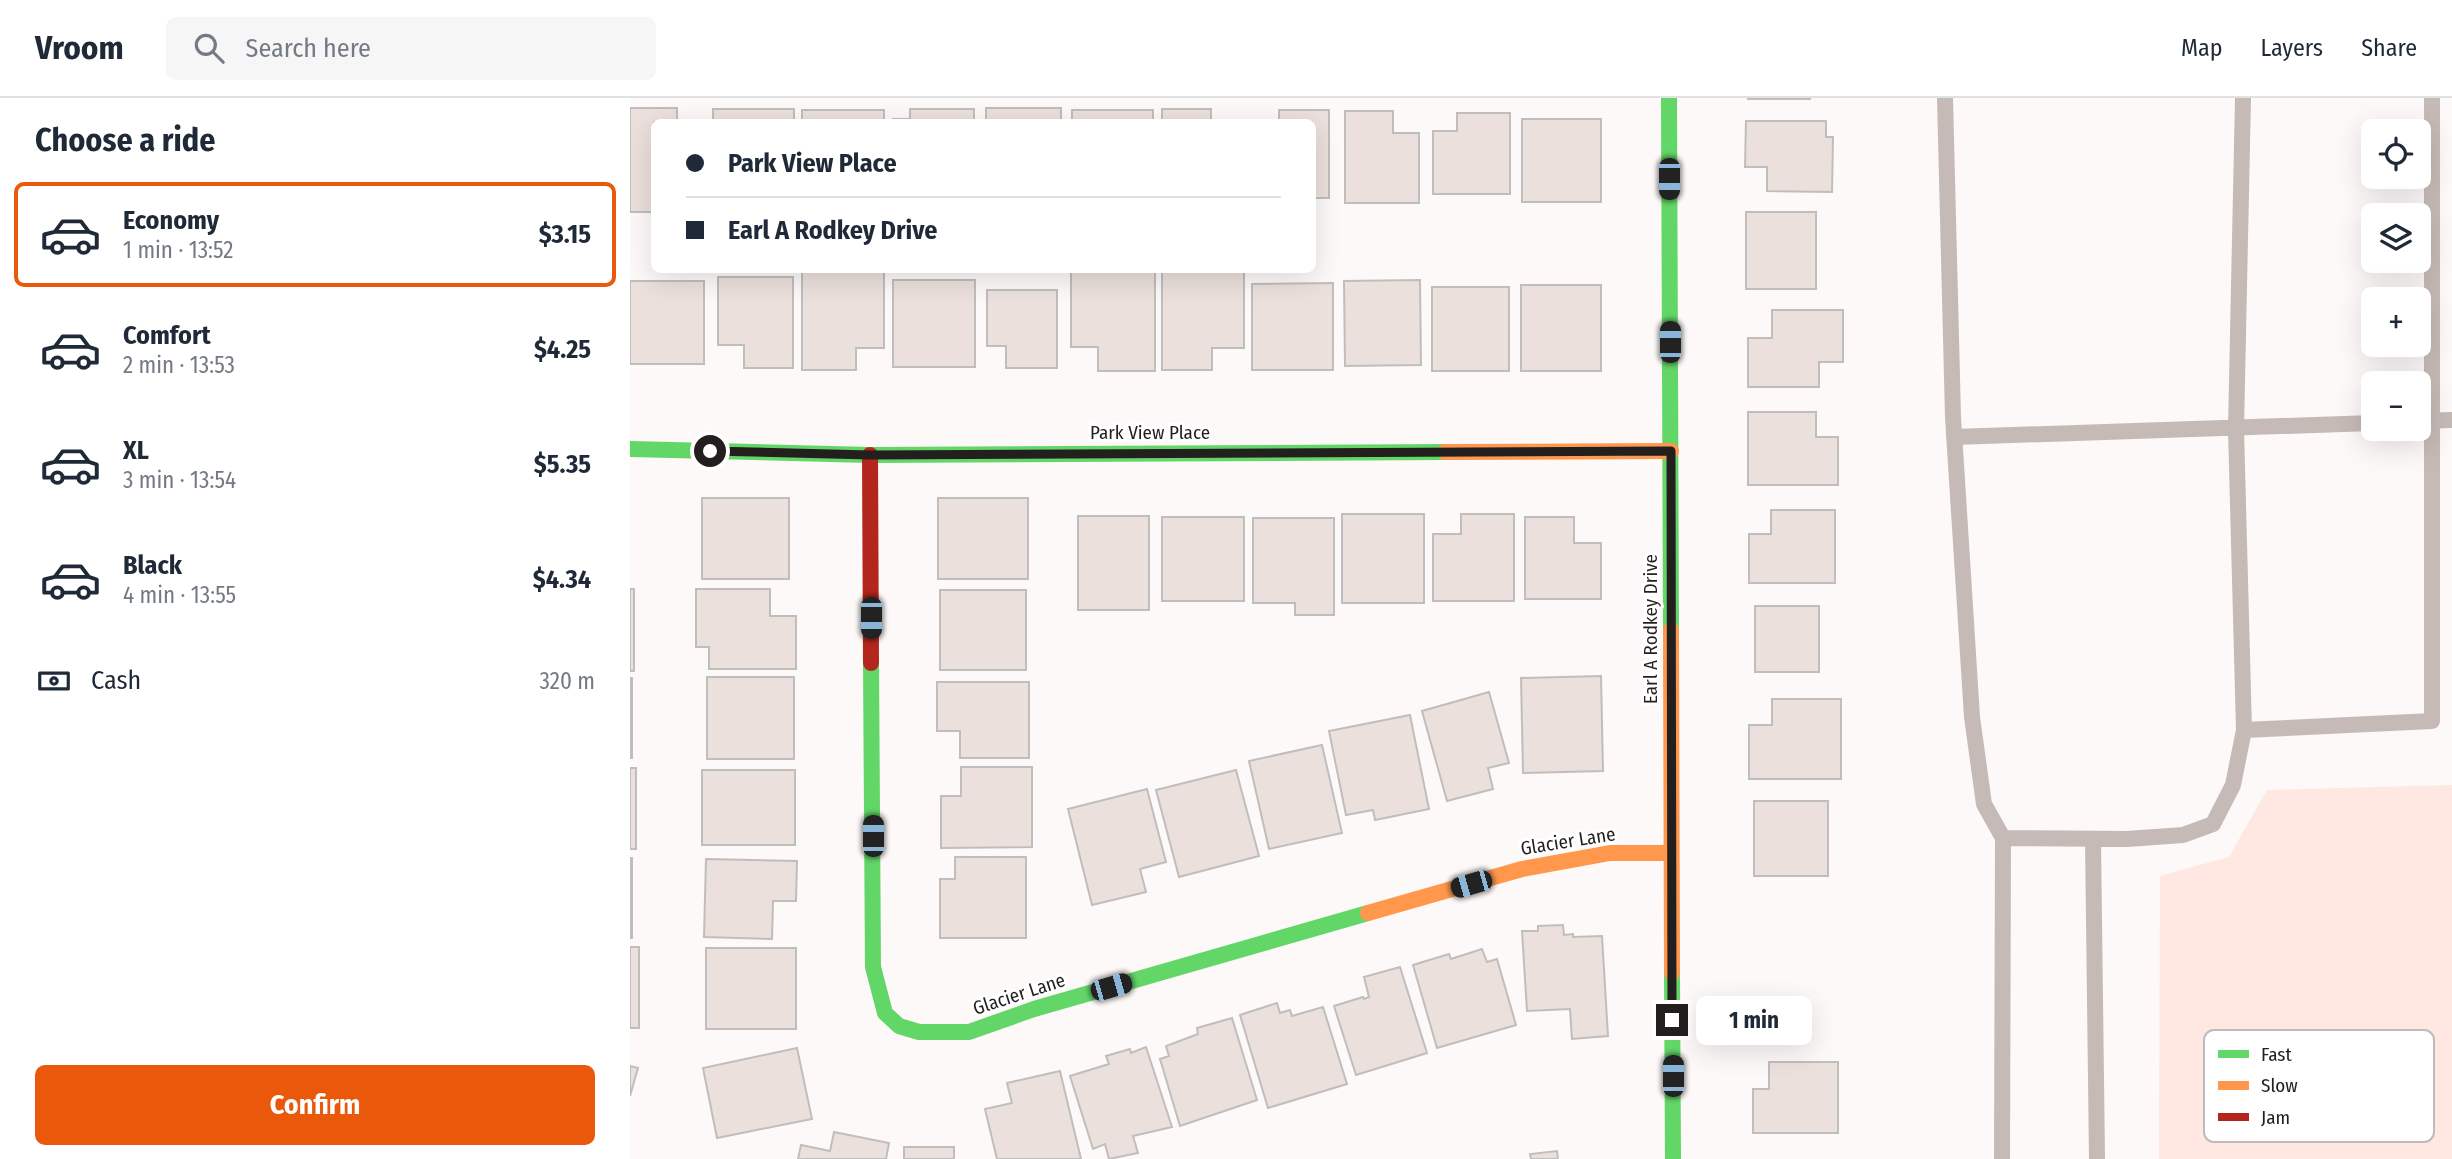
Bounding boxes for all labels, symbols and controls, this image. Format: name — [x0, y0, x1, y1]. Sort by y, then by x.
search box — [166, 17, 656, 80]
text: Vroom — [35, 28, 124, 68]
icon: search — [190, 29, 228, 67]
text: Search here — [246, 33, 371, 64]
text: Map — [2181, 34, 2223, 62]
text: Layers — [2261, 34, 2323, 62]
text: Share — [2361, 34, 2417, 62]
map controls — [2361, 119, 2431, 441]
button: locate — [2361, 119, 2431, 189]
text: Choose a ride — [35, 121, 216, 159]
text: Park View Place — [728, 148, 897, 179]
car — [1659, 158, 1680, 200]
icon: car — [39, 203, 102, 266]
button: layers — [2361, 203, 2431, 273]
text: Economy — [123, 205, 219, 236]
text: Earl A Rodkey Drive — [728, 215, 937, 246]
text: $3.15 — [539, 219, 591, 250]
text: 1 min · 13:52 — [123, 236, 233, 264]
button: + — [2361, 287, 2431, 357]
icon: car — [39, 318, 102, 381]
text: Comfort — [123, 320, 211, 351]
car — [1660, 321, 1681, 363]
text: $4.25 — [534, 334, 591, 365]
text: 2 min · 13:53 — [123, 351, 235, 379]
button: − — [2361, 371, 2431, 441]
street label: Park View Place — [1090, 421, 1210, 444]
icon: car — [39, 433, 102, 496]
text: XL — [123, 435, 149, 466]
route start — [694, 435, 726, 467]
text: $5.35 — [534, 449, 591, 480]
text: 3 min · 13:54 — [123, 466, 236, 494]
icon: car — [39, 548, 102, 611]
text: Black — [123, 550, 182, 581]
street label: Earl A Rodkey Drive — [1639, 554, 1662, 704]
text: $4.34 — [533, 564, 591, 595]
text: 4 min · 13:55 — [123, 581, 236, 609]
car — [861, 597, 882, 639]
icon: cash — [35, 662, 73, 700]
text: Cash — [91, 665, 141, 696]
text: 320 m — [540, 667, 595, 695]
car — [863, 815, 884, 857]
street label: Glacier Lane — [1519, 822, 1617, 860]
car — [1448, 868, 1495, 900]
street label: Glacier Lane — [970, 968, 1068, 1020]
car — [1088, 971, 1135, 1003]
callout: 1 min — [1696, 996, 1812, 1044]
route end — [1656, 1004, 1688, 1036]
text: 1 min — [1729, 1006, 1779, 1034]
legend — [2204, 1030, 2434, 1142]
text: Fast — [2261, 1043, 2292, 1066]
car — [1663, 1055, 1684, 1097]
button: Confirm — [35, 1065, 595, 1145]
text: Slow — [2261, 1074, 2298, 1097]
text: Jam — [2261, 1106, 2290, 1129]

